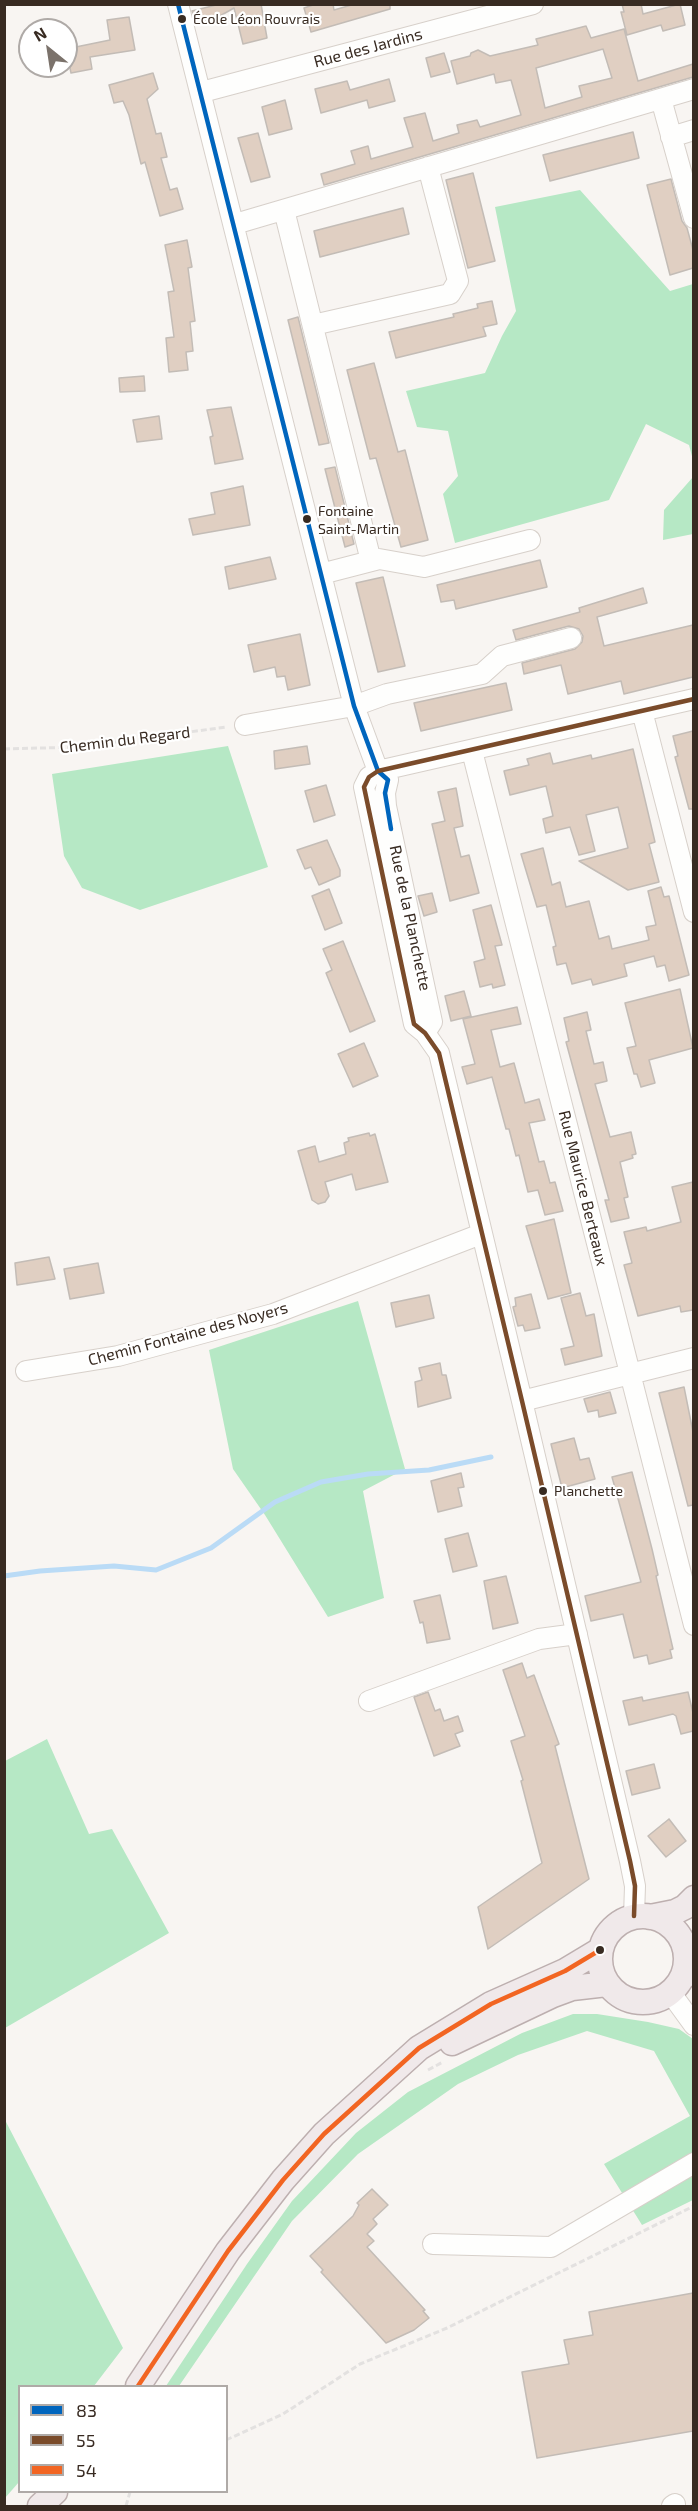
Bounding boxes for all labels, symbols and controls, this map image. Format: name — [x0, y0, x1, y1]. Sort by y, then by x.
place label: École Léon Rouvrais — [193, 11, 320, 27]
marker: École Léon Rouvrais — [176, 13, 188, 25]
north arrow — [18, 18, 78, 78]
text: N — [30, 23, 50, 45]
street label: Rue des Jardins — [312, 24, 424, 72]
place label: Fontaine Saint-Martin — [318, 503, 399, 536]
marker: Fontaine Saint-Martin — [301, 513, 313, 525]
street label: Chemin du Regard — [59, 722, 191, 758]
street label: Rue de la Planchette — [385, 843, 435, 993]
street label: Rue Maurice Berteaux — [554, 1108, 612, 1268]
street label: Chemin Fontaine des Noyers — [86, 1298, 290, 1370]
place label: Planchette — [554, 1483, 623, 1499]
marker: Planchette — [537, 1485, 549, 1497]
unlabelled marker — [594, 1944, 606, 1956]
legend — [18, 2385, 228, 2493]
text: 83 — [76, 2399, 97, 2421]
text: 55 — [76, 2429, 95, 2451]
text: 54 — [76, 2459, 97, 2481]

